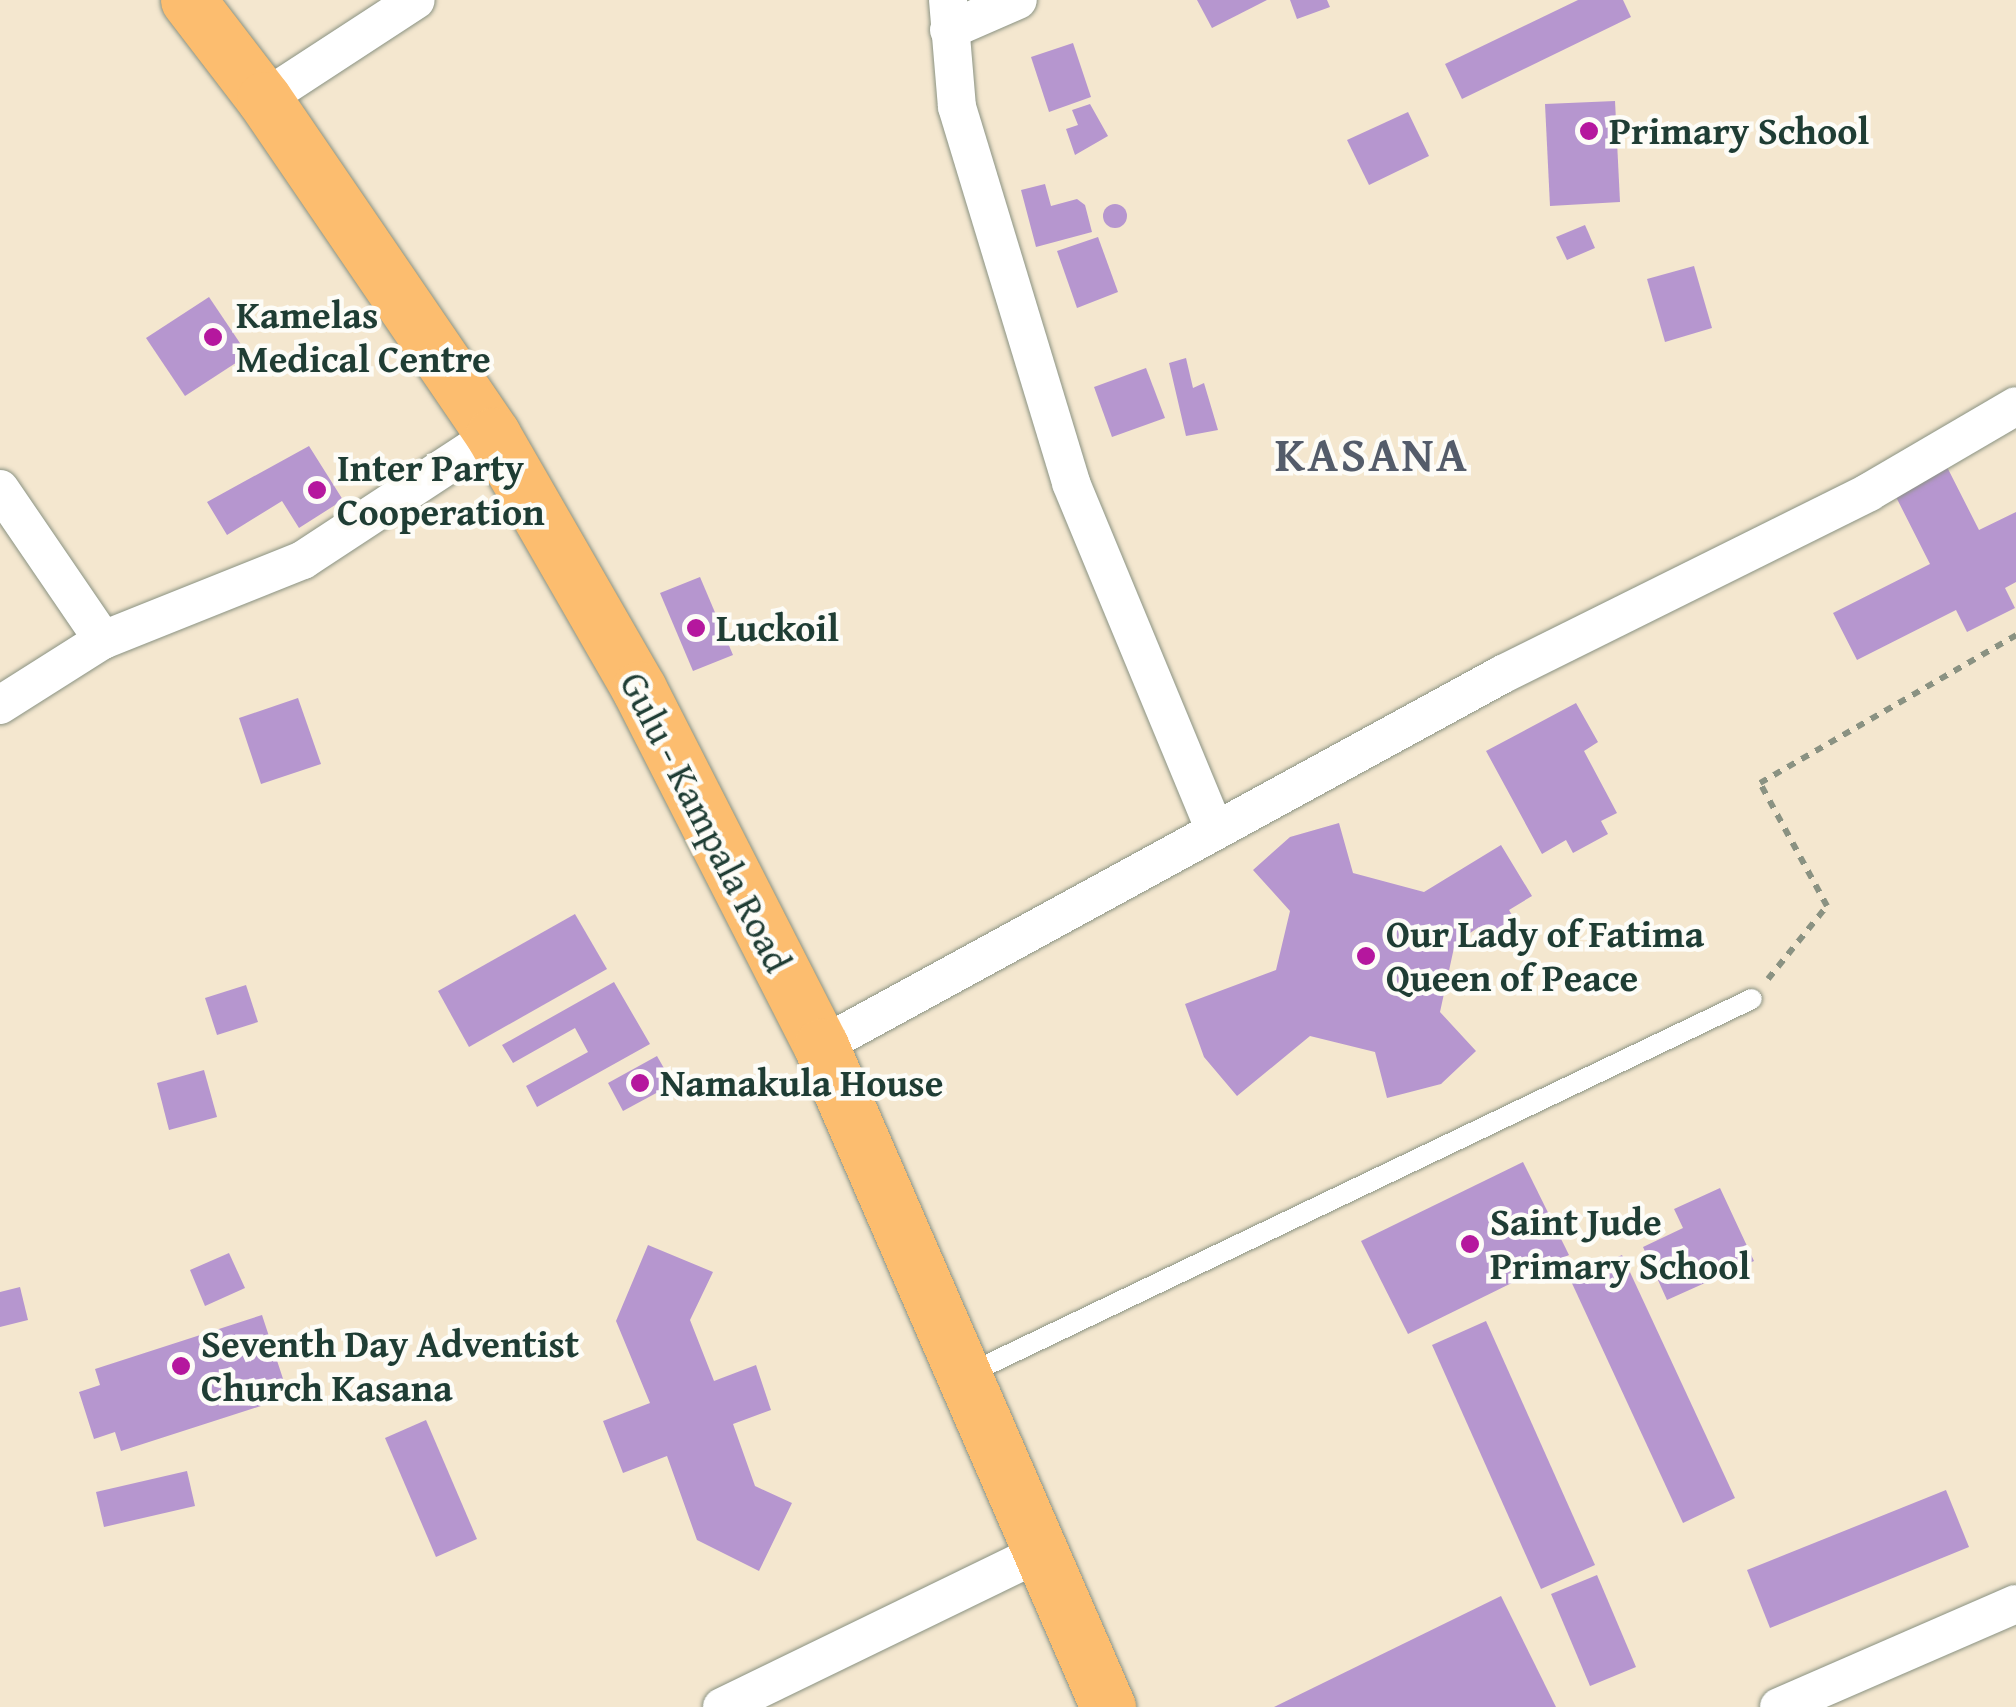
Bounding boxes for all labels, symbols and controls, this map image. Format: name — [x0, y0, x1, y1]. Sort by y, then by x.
place label: Primary School — [1609, 108, 1869, 154]
marker: Primary School — [1578, 120, 1600, 142]
place label: Kamelas Medical Centre — [236, 292, 491, 382]
marker: Kamelas Medical Centre — [200, 324, 226, 350]
district label: KASANA — [1275, 425, 1469, 483]
place label: Inter Party Cooperation — [337, 445, 545, 534]
marker: Inter Party Cooperation — [306, 479, 328, 501]
place label: Luckoil — [716, 605, 839, 651]
marker: Luckoil — [685, 617, 707, 639]
street label: Gulu - Kampala Road — [611, 664, 801, 980]
place label: Our Lady of Fatima Queen of Peace — [1386, 911, 1704, 1001]
marker: Our Lady of Fatima Queen of Peace — [1355, 945, 1377, 967]
place label: Namakula House — [660, 1060, 943, 1106]
marker: Namakula House — [629, 1072, 651, 1094]
place label: Saint Jude Primary School — [1490, 1199, 1750, 1288]
marker: Saint Jude Primary School — [1459, 1233, 1481, 1255]
place label: Seventh Day Adventist Church Kasana — [201, 1321, 579, 1410]
marker: Seventh Day Adventist Church Kasana — [170, 1355, 192, 1377]

